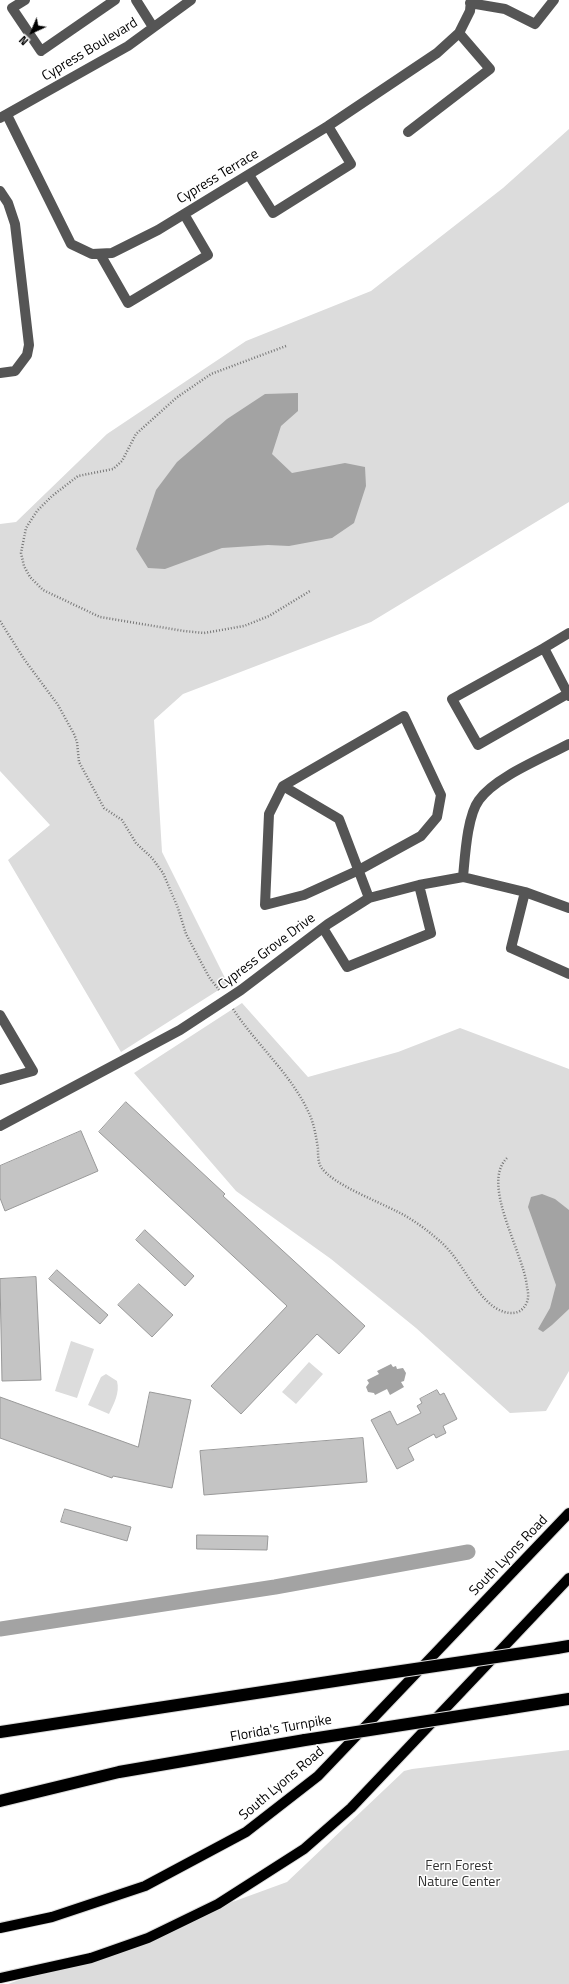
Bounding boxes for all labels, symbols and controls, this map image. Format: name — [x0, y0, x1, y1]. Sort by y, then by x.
north arrow — [12, 12, 52, 52]
street label: Cypress Boulevard — [39, 15, 141, 85]
text: N — [15, 32, 32, 49]
street label: Cypress Terrace — [174, 146, 262, 208]
street label: Cypress Grove Drive — [215, 910, 319, 994]
street label: South Lyons Road — [466, 1512, 552, 1600]
street label: Florida's Turnpike — [229, 1712, 333, 1746]
street label: South Lyons Road — [236, 1744, 328, 1824]
park label: Fern Forest Nature Center — [418, 1859, 500, 1892]

